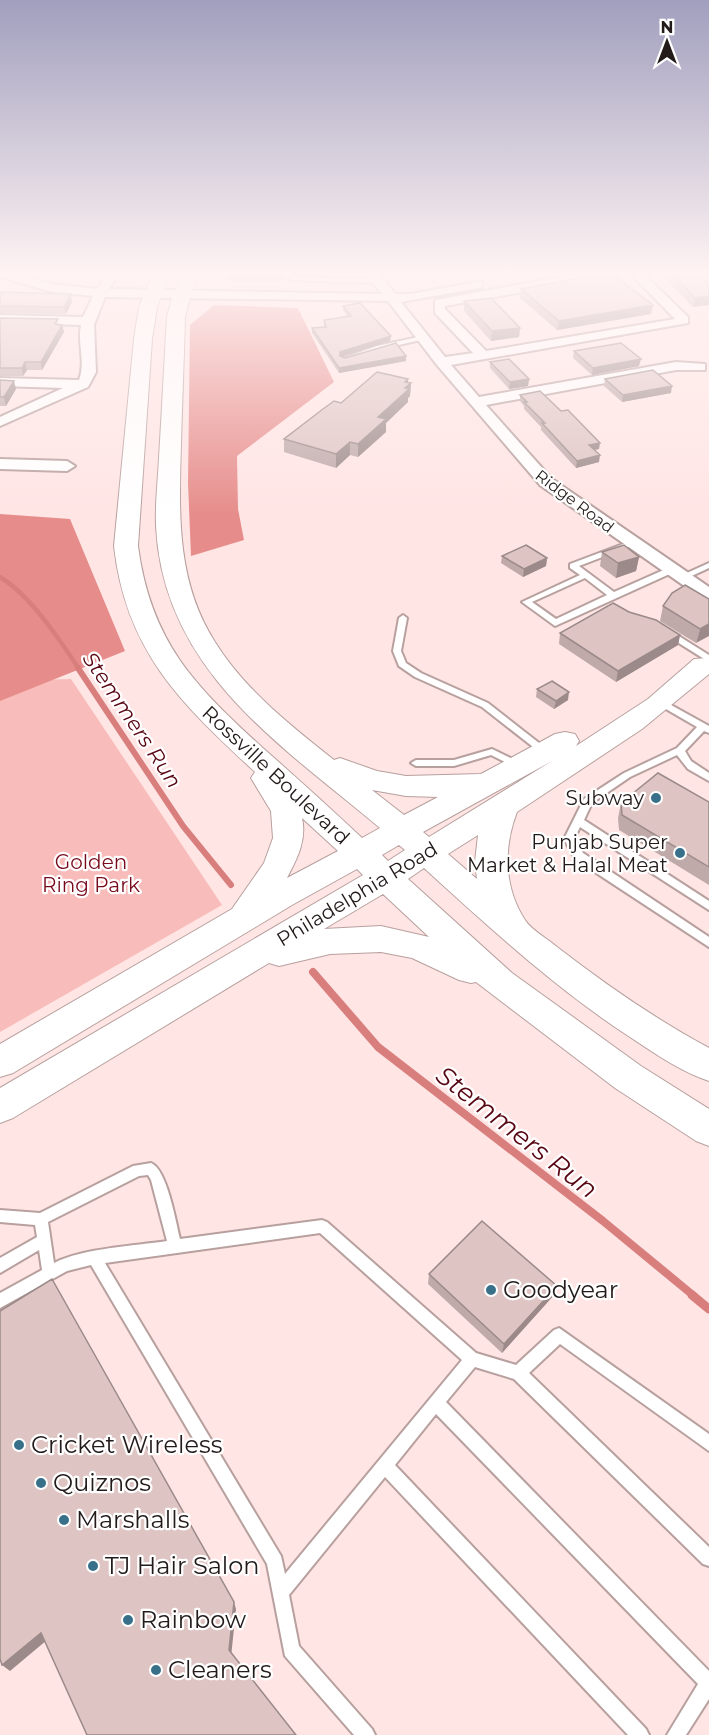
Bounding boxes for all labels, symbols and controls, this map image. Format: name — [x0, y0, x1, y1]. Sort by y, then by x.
north arrow — [637, 12, 697, 72]
text: N — [661, 18, 673, 37]
street label: Ridge Road — [532, 466, 618, 537]
water label: Stemmers Run — [78, 647, 187, 792]
street label: Rossville Boulevard — [197, 701, 355, 849]
place label: Subway — [566, 786, 644, 810]
marker: Subway — [649, 791, 663, 805]
place label: Punjab Super Market & Halal Meat — [467, 830, 668, 877]
street label: Philadelphia Road — [272, 837, 442, 951]
marker: Punjab Super Market & Halal Meat — [673, 846, 687, 860]
park label: Golden Ring Park — [42, 850, 140, 897]
water label: Stemmers Run — [430, 1059, 604, 1205]
place label: Goodyear — [503, 1275, 618, 1304]
marker: Goodyear — [484, 1283, 498, 1297]
place label: Cricket Wireless — [31, 1430, 223, 1459]
marker: Cricket Wireless — [12, 1438, 26, 1452]
place label: Quiznos — [53, 1468, 151, 1497]
marker: Quiznos — [34, 1476, 48, 1490]
place label: Marshalls — [76, 1505, 189, 1534]
marker: Marshalls — [57, 1513, 71, 1527]
place label: TJ Hair Salon — [105, 1551, 260, 1580]
marker: TJ Hair Salon — [86, 1559, 100, 1573]
place label: Rainbow — [140, 1605, 246, 1634]
marker: Rainbow — [121, 1613, 135, 1627]
place label: Cleaners — [168, 1655, 272, 1684]
marker: Cleaners — [149, 1663, 163, 1677]

